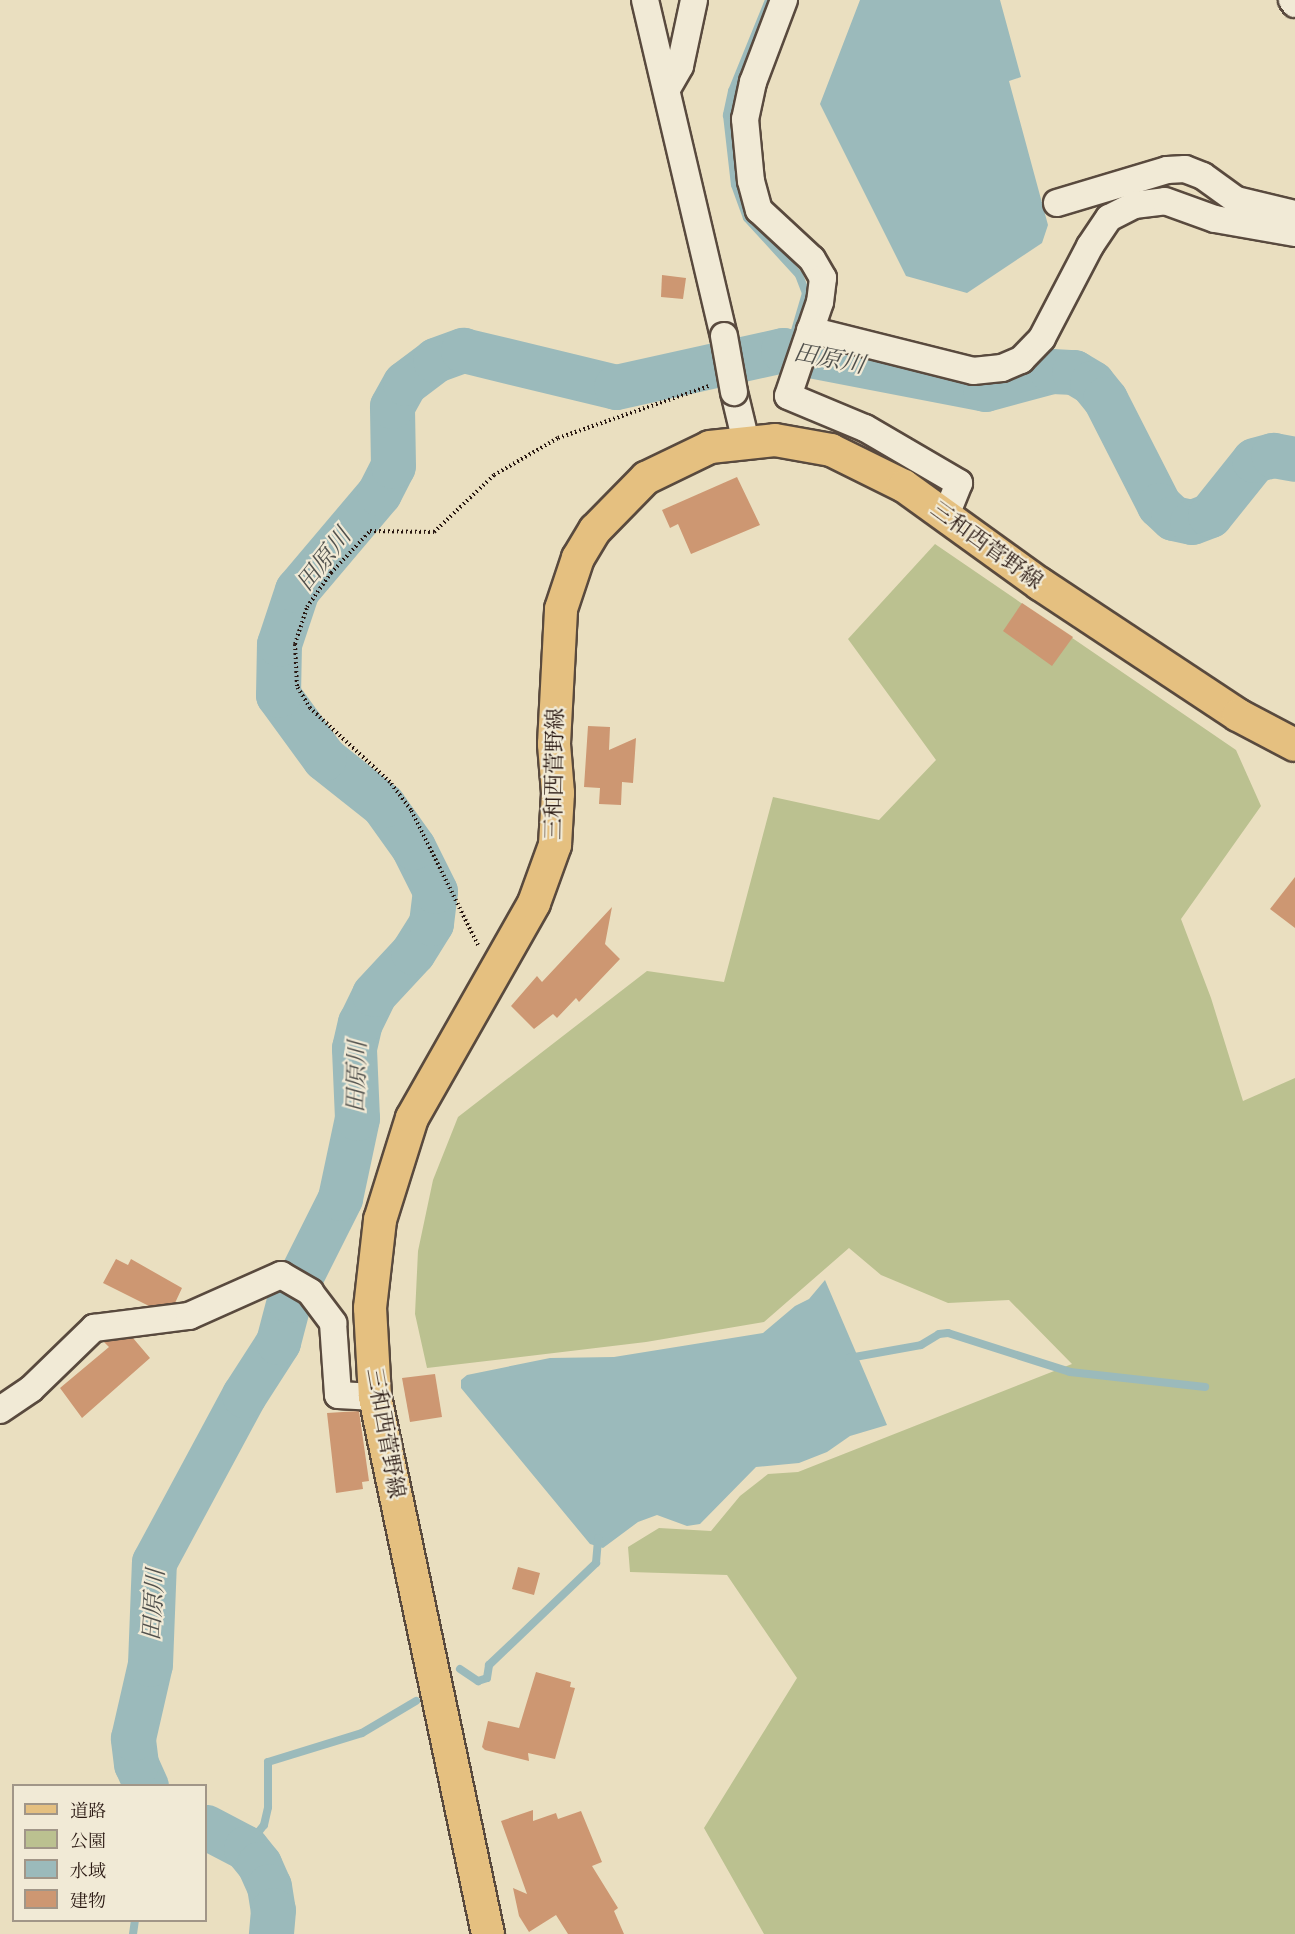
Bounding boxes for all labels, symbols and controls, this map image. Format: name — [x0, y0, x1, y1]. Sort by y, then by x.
water label: 田原川 — [791, 338, 867, 380]
street label: 三和西菅野線 — [926, 496, 1048, 594]
water label: 田原川 — [290, 523, 358, 597]
street label: 三和西菅野線 — [540, 708, 568, 840]
water label: 田原川 — [341, 1041, 373, 1113]
street label: 三和西菅野線 — [362, 1366, 410, 1500]
water label: 田原川 — [137, 1568, 171, 1642]
legend — [12, 1784, 207, 1922]
text: 道路 — [70, 1800, 106, 1822]
text: 公園 — [70, 1830, 106, 1852]
text: 水域 — [70, 1860, 106, 1882]
text: 建物 — [70, 1890, 106, 1912]

